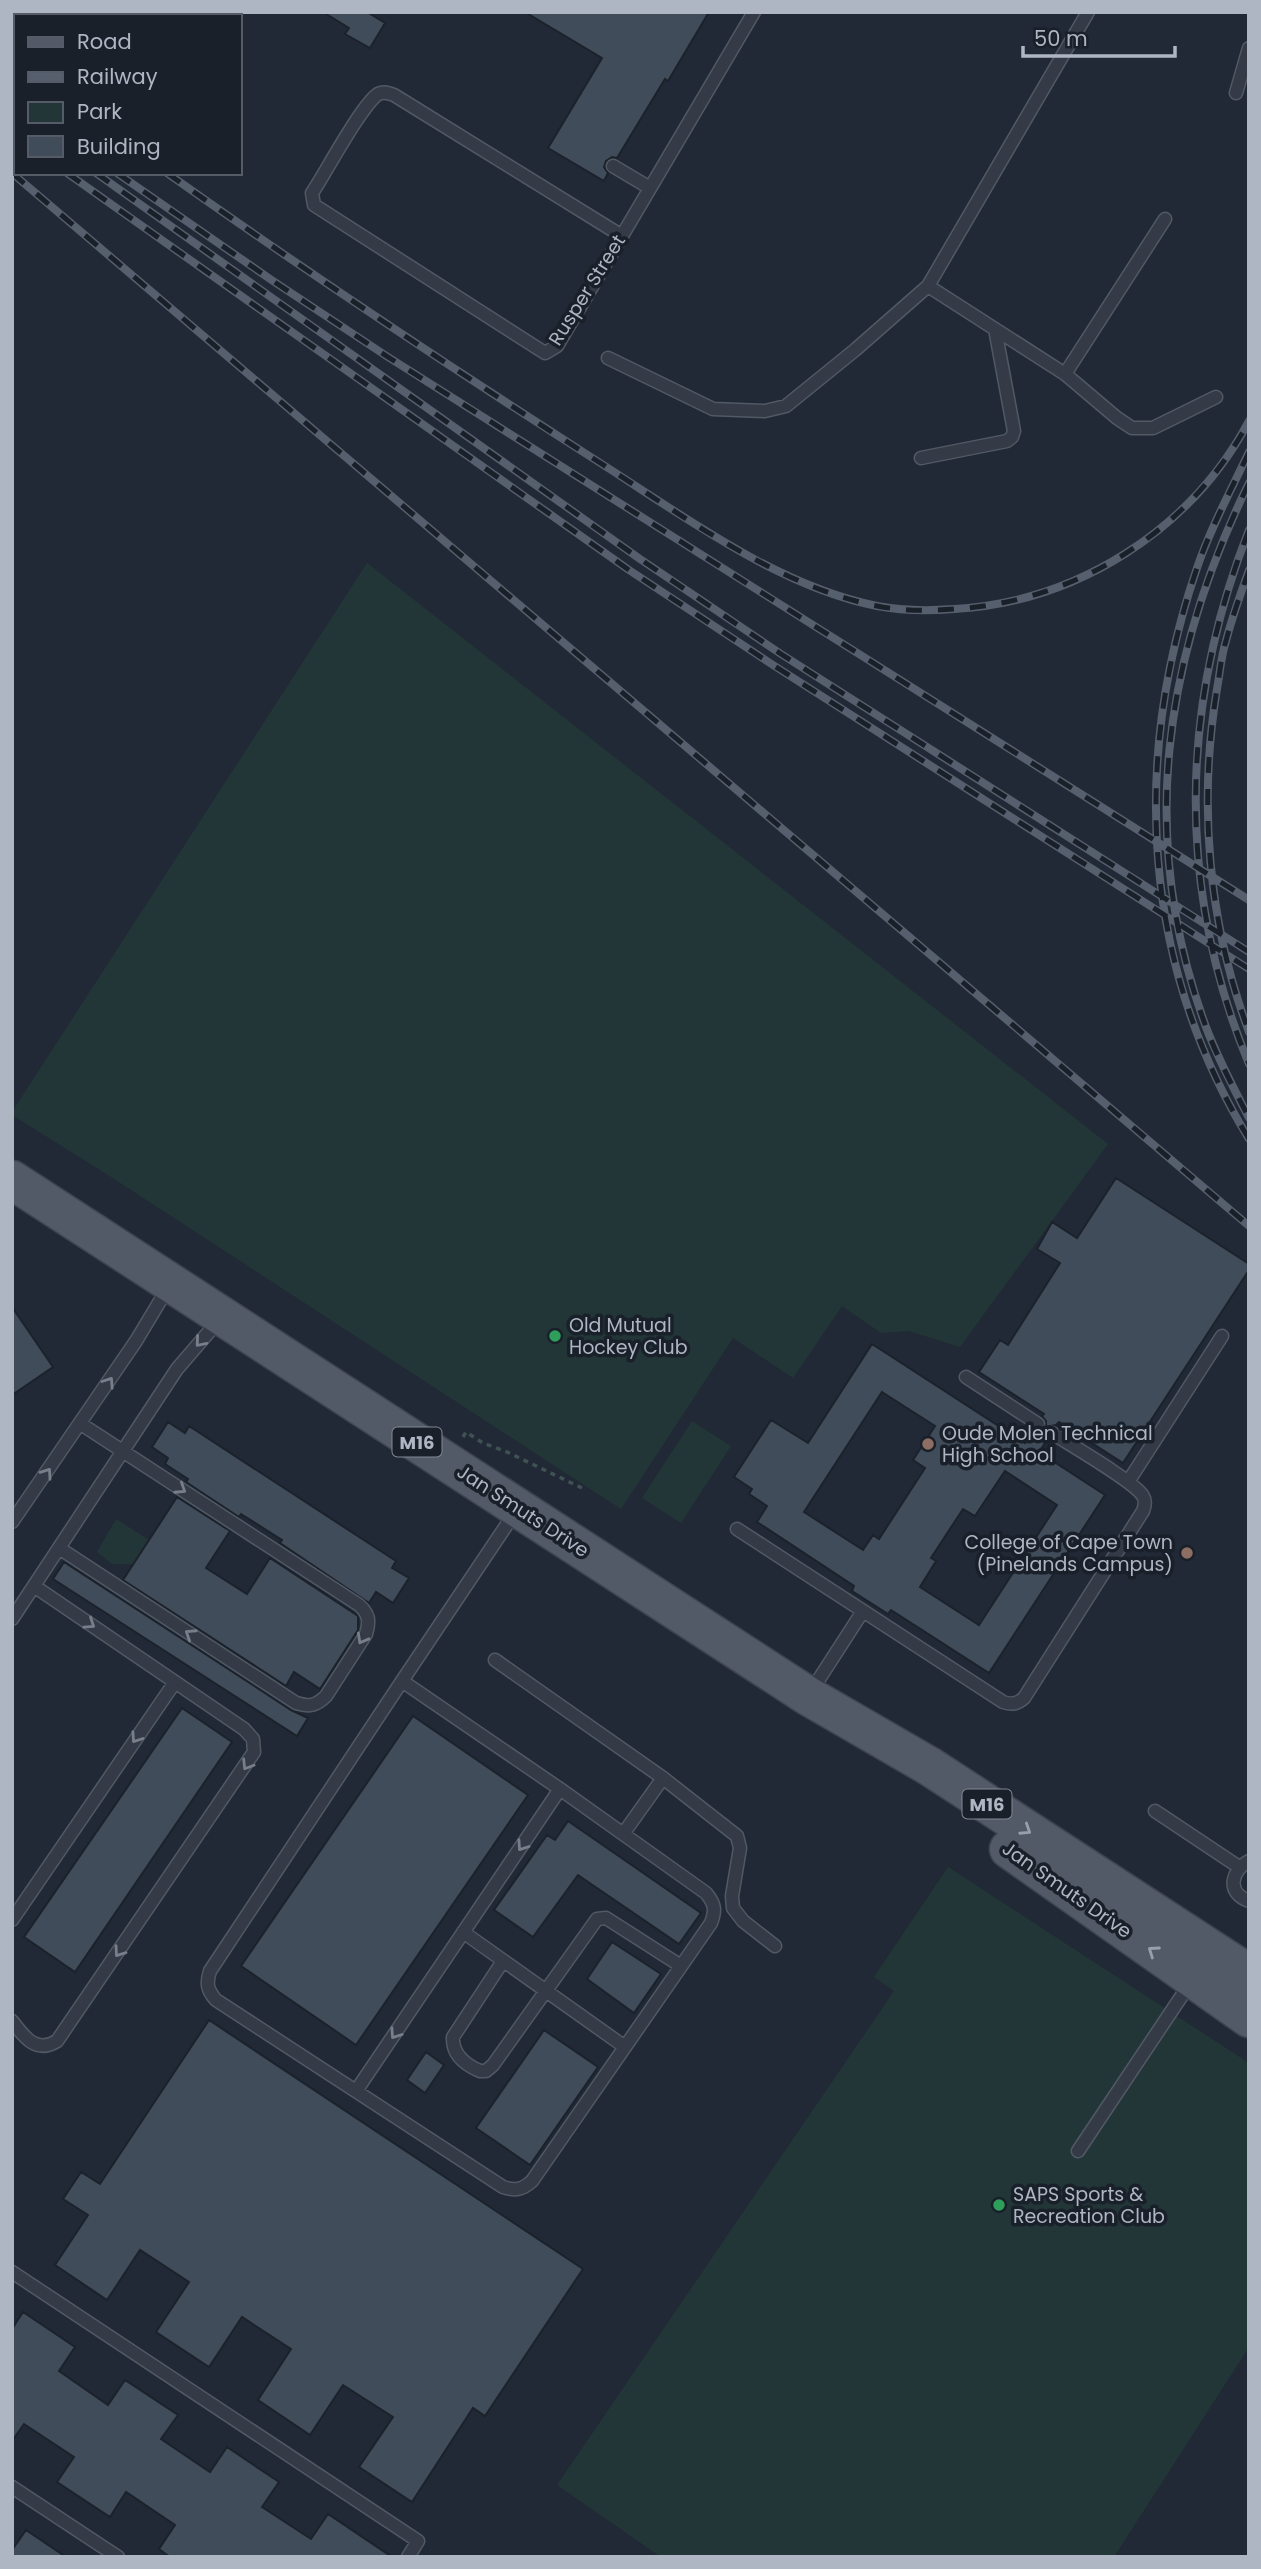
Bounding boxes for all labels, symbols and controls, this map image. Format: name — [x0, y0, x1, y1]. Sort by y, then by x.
legend — [14, 14, 242, 175]
scale bar — [1023, 14, 1175, 58]
text: 50 m — [1034, 24, 1088, 53]
text: Road — [77, 27, 132, 56]
text: Railway — [77, 62, 158, 91]
text: Park — [77, 97, 122, 126]
text: Building — [77, 132, 161, 161]
street label: Rusper Street — [542, 229, 632, 351]
place label: Old Mutual Hockey Club — [569, 1312, 688, 1361]
marker: Old Mutual Hockey Club — [547, 1328, 563, 1344]
one-way arrow — [196, 1334, 208, 1347]
one-way arrow — [100, 1377, 113, 1390]
place label: Oude Molen Technical High School — [942, 1420, 1153, 1469]
road number: M16 — [392, 1428, 442, 1456]
marker: Oude Molen Technical High School — [920, 1436, 936, 1452]
street label: Jan Smuts Drive — [452, 1458, 594, 1564]
one-way arrow — [39, 1468, 51, 1481]
one-way arrow — [173, 1481, 186, 1493]
place label: College of Cape Town (Pinelands Campus) — [964, 1529, 1173, 1578]
marker: College of Cape Town (Pinelands Campus) — [1179, 1545, 1195, 1561]
one-way arrow — [82, 1616, 95, 1628]
one-way arrow — [185, 1629, 198, 1642]
one-way arrow — [357, 1632, 370, 1644]
one-way arrow — [132, 1730, 144, 1743]
one-way arrow — [243, 1757, 256, 1770]
road number: M16 — [962, 1790, 1012, 1818]
one-way arrow — [1019, 1822, 1032, 1835]
street label: Jan Smuts Drive — [997, 1835, 1137, 1945]
one-way arrow — [517, 1838, 530, 1851]
one-way arrow — [115, 1944, 127, 1957]
one-way arrow — [1148, 1947, 1161, 1959]
one-way arrow — [390, 2026, 403, 2039]
place label: SAPS Sports & Recreation Club — [1013, 2181, 1165, 2230]
marker: SAPS Sports & Recreation Club — [991, 2197, 1007, 2213]

